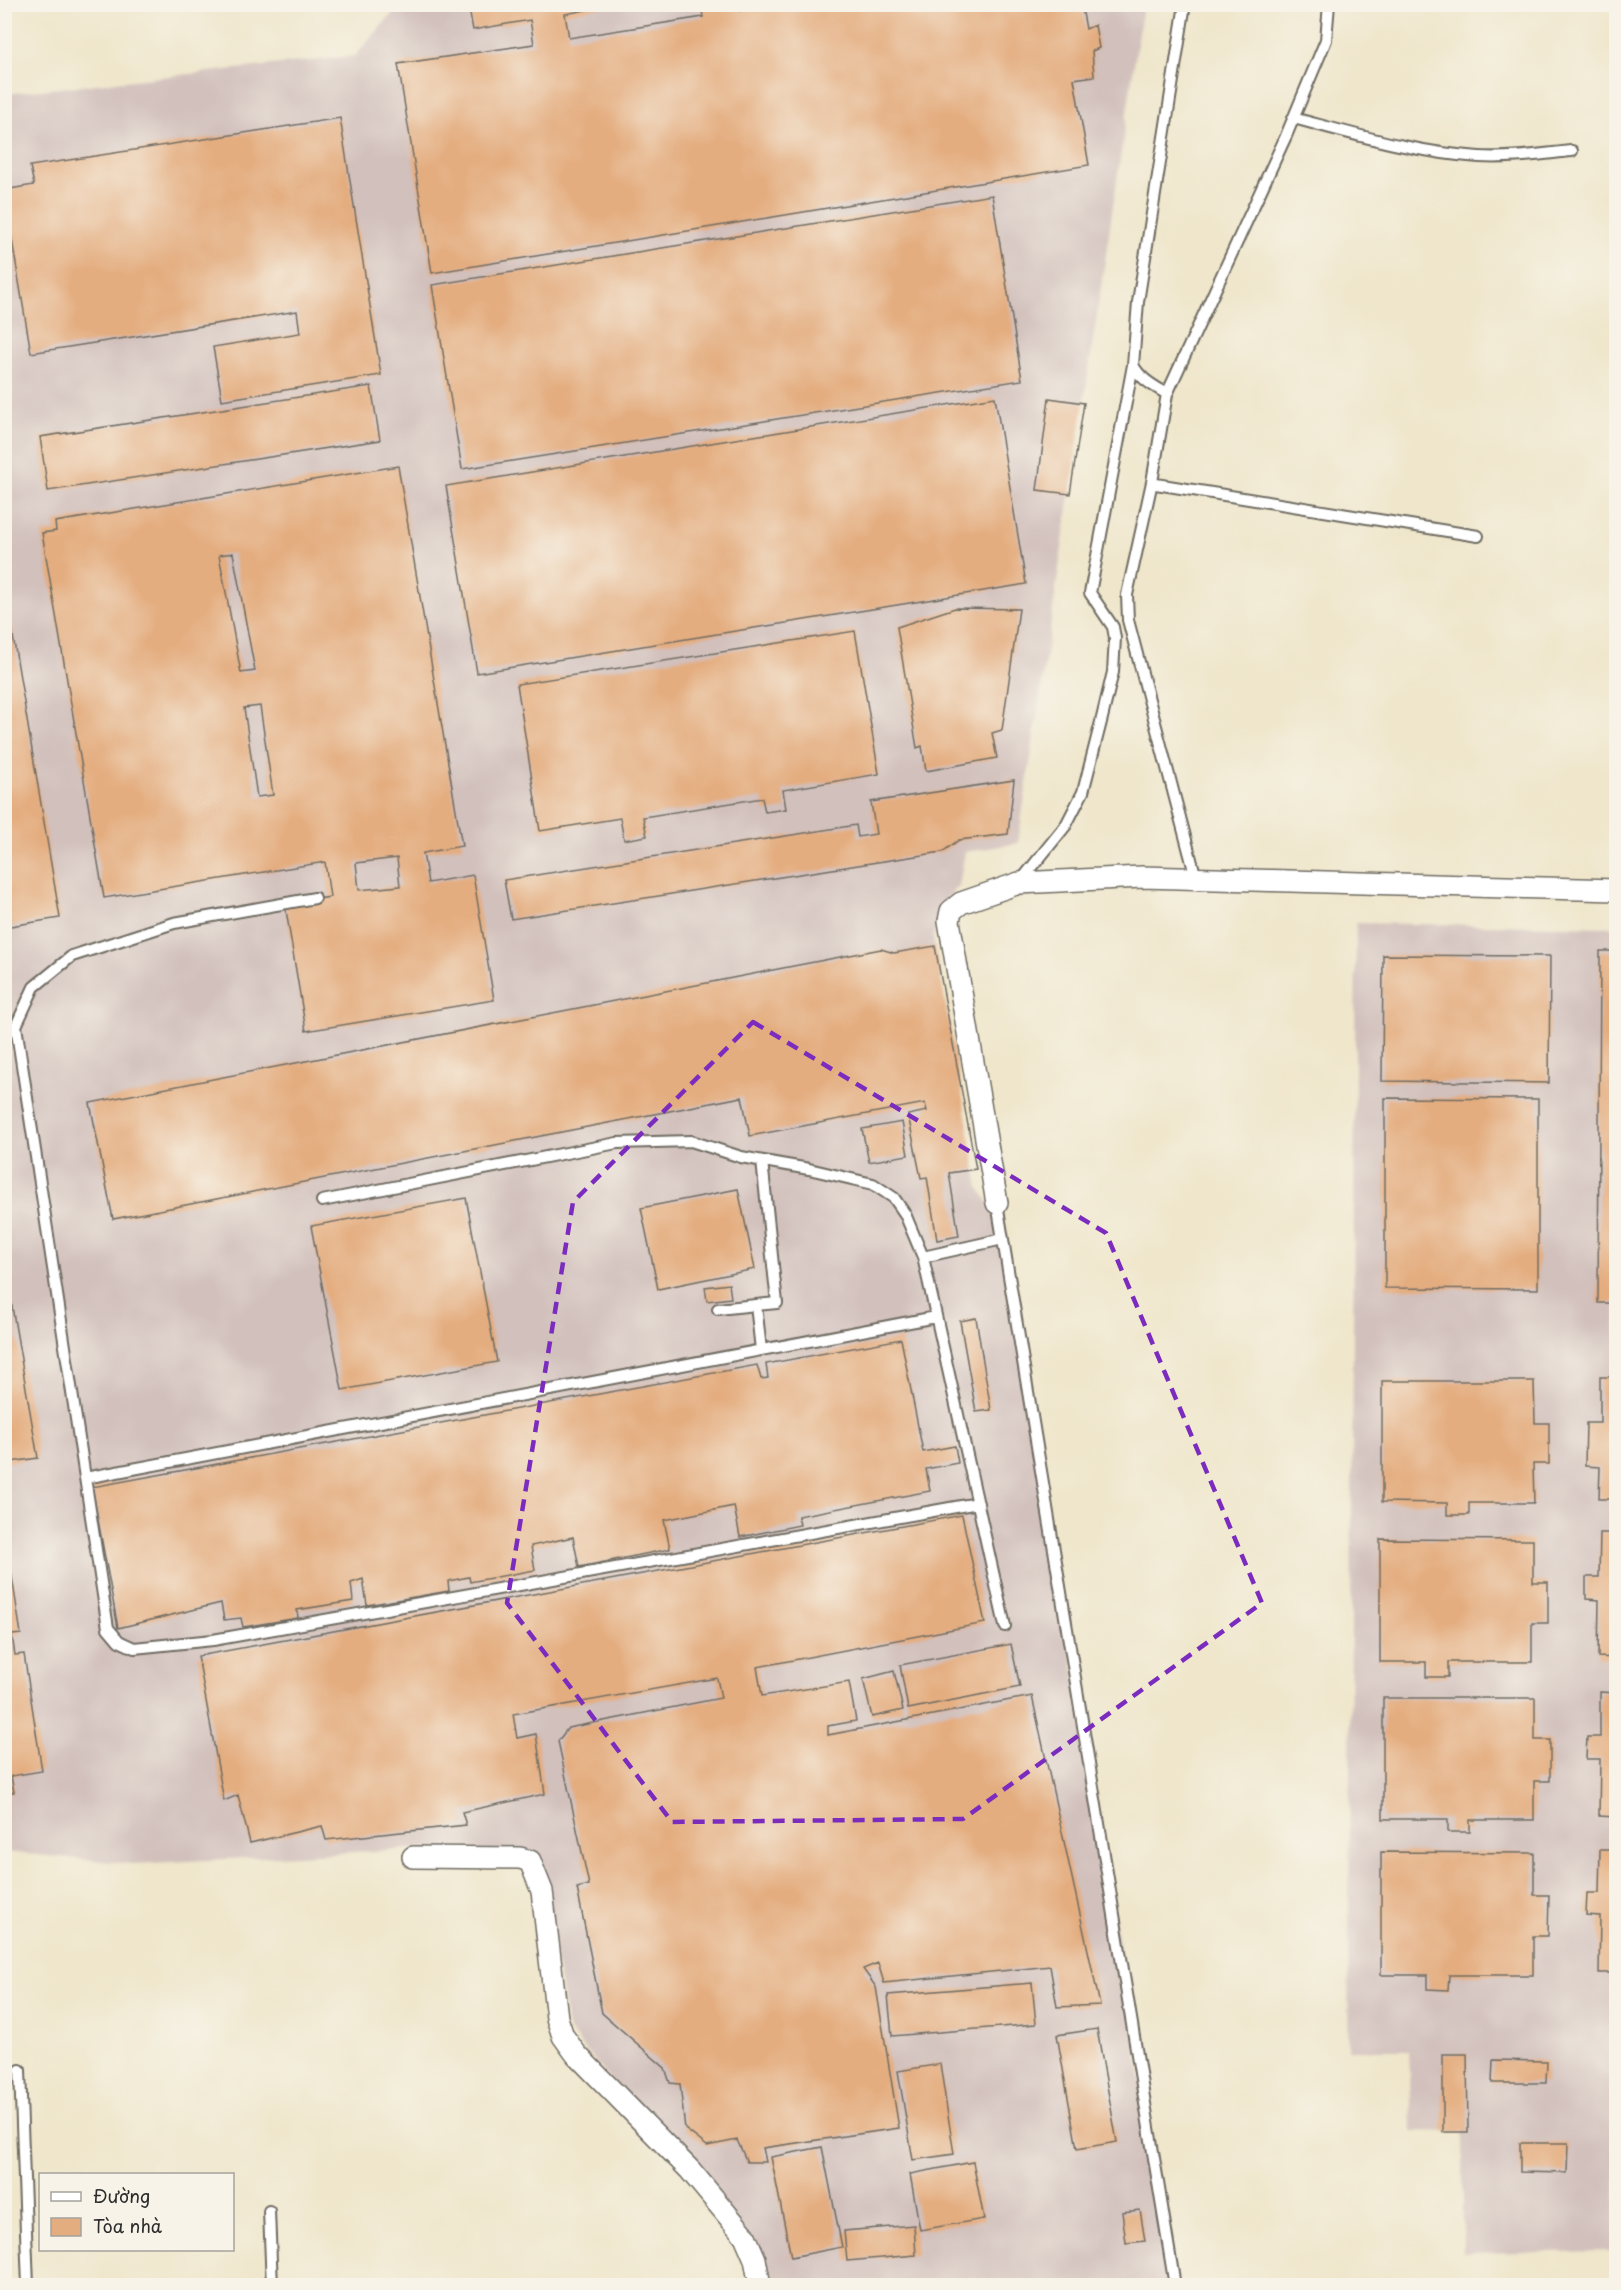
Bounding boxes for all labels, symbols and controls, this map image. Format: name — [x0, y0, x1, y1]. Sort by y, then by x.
legend — [39, 2173, 234, 2251]
text: Đường — [93, 2182, 150, 2209]
text: Tòa nhà — [93, 2212, 163, 2239]

